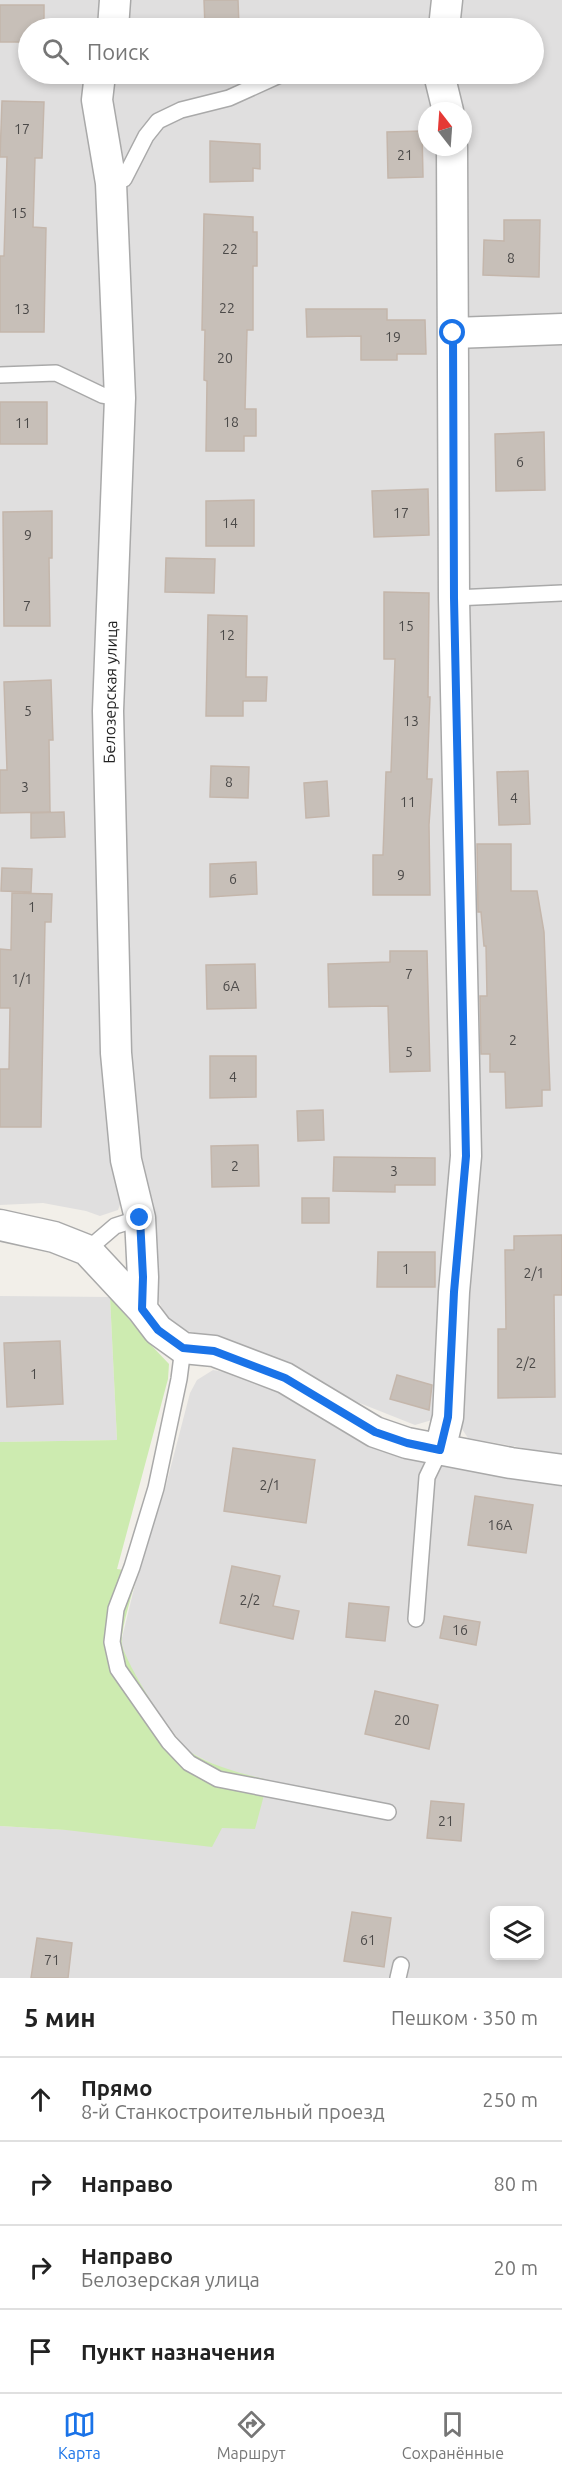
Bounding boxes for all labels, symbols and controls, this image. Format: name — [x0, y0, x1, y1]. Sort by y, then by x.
search box — [18, 18, 544, 84]
icon: search — [39, 35, 72, 68]
text: Поиск — [87, 39, 150, 64]
north arrow — [418, 102, 472, 156]
house number: 17 — [14, 121, 30, 137]
house number: 21 — [397, 147, 413, 163]
house number: 15 — [11, 205, 27, 221]
house number: 22 — [222, 241, 238, 257]
house number: 8 — [507, 250, 515, 266]
house number: 22 — [219, 300, 235, 316]
house number: 13 — [14, 301, 30, 317]
route start — [439, 319, 465, 345]
house number: 19 — [385, 329, 401, 345]
house number: 20 — [217, 350, 233, 366]
house number: 18 — [223, 414, 239, 430]
house number: 11 — [15, 415, 31, 431]
house number: 6 — [516, 454, 524, 470]
house number: 17 — [393, 505, 409, 521]
house number: 14 — [222, 515, 238, 531]
house number: 9 — [24, 527, 32, 543]
house number: 7 — [23, 598, 31, 614]
house number: 15 — [398, 618, 414, 634]
street label: Белозерская улица — [100, 620, 120, 764]
house number: 12 — [219, 627, 235, 643]
house number: 5 — [24, 703, 32, 719]
house number: 13 — [403, 713, 419, 729]
house number: 8 — [225, 774, 233, 790]
house number: 3 — [21, 779, 29, 795]
house number: 4 — [510, 790, 518, 806]
house number: 11 — [400, 794, 416, 810]
house number: 9 — [397, 867, 405, 883]
house number: 6 — [229, 871, 237, 887]
house number: 1 — [28, 899, 36, 915]
house number: 7 — [405, 966, 413, 982]
house number: 1/1 — [12, 971, 32, 987]
house number: 6А — [223, 978, 240, 994]
house number: 2 — [509, 1032, 517, 1048]
house number: 5 — [405, 1044, 413, 1060]
house number: 4 — [229, 1069, 237, 1085]
house number: 2 — [231, 1158, 239, 1174]
house number: 3 — [390, 1163, 398, 1179]
route end — [126, 1204, 152, 1230]
house number: 1 — [402, 1261, 410, 1277]
house number: 2/1 — [524, 1265, 544, 1281]
house number: 2/2 — [516, 1355, 536, 1371]
house number: 1 — [30, 1366, 38, 1382]
house number: 2/1 — [260, 1477, 280, 1493]
house number: 16А — [488, 1517, 512, 1533]
house number: 2/2 — [240, 1592, 260, 1608]
house number: 16 — [452, 1622, 468, 1638]
house number: 20 — [394, 1712, 410, 1728]
house number: 21 — [438, 1813, 454, 1829]
map controls — [490, 1906, 544, 1960]
button: layers — [490, 1906, 544, 1960]
house number: 61 — [360, 1932, 376, 1948]
house number: 71 — [44, 1952, 60, 1968]
text: 5 мин — [24, 2003, 96, 2032]
text: Пешком · 350 m — [391, 2006, 538, 2029]
text: Прямо — [81, 2075, 152, 2100]
icon: ahead — [24, 2083, 57, 2116]
text: 250 m — [482, 2088, 538, 2111]
text: 8-й Станкостроительный проезд — [81, 2100, 385, 2123]
icon: right — [24, 2167, 57, 2200]
text: Направо — [81, 2171, 173, 2196]
text: 80 m — [494, 2172, 538, 2195]
text: Направо — [81, 2243, 173, 2268]
icon: right — [24, 2251, 57, 2284]
text: 20 m — [494, 2256, 538, 2279]
text: Белозерская улица — [81, 2268, 260, 2291]
icon: arrive — [24, 2335, 57, 2368]
text: Пункт назначения — [81, 2339, 275, 2364]
tab: Карта — [58, 2408, 101, 2462]
tab: Маршрут — [217, 2408, 286, 2462]
tab: Сохранённые — [402, 2408, 504, 2462]

